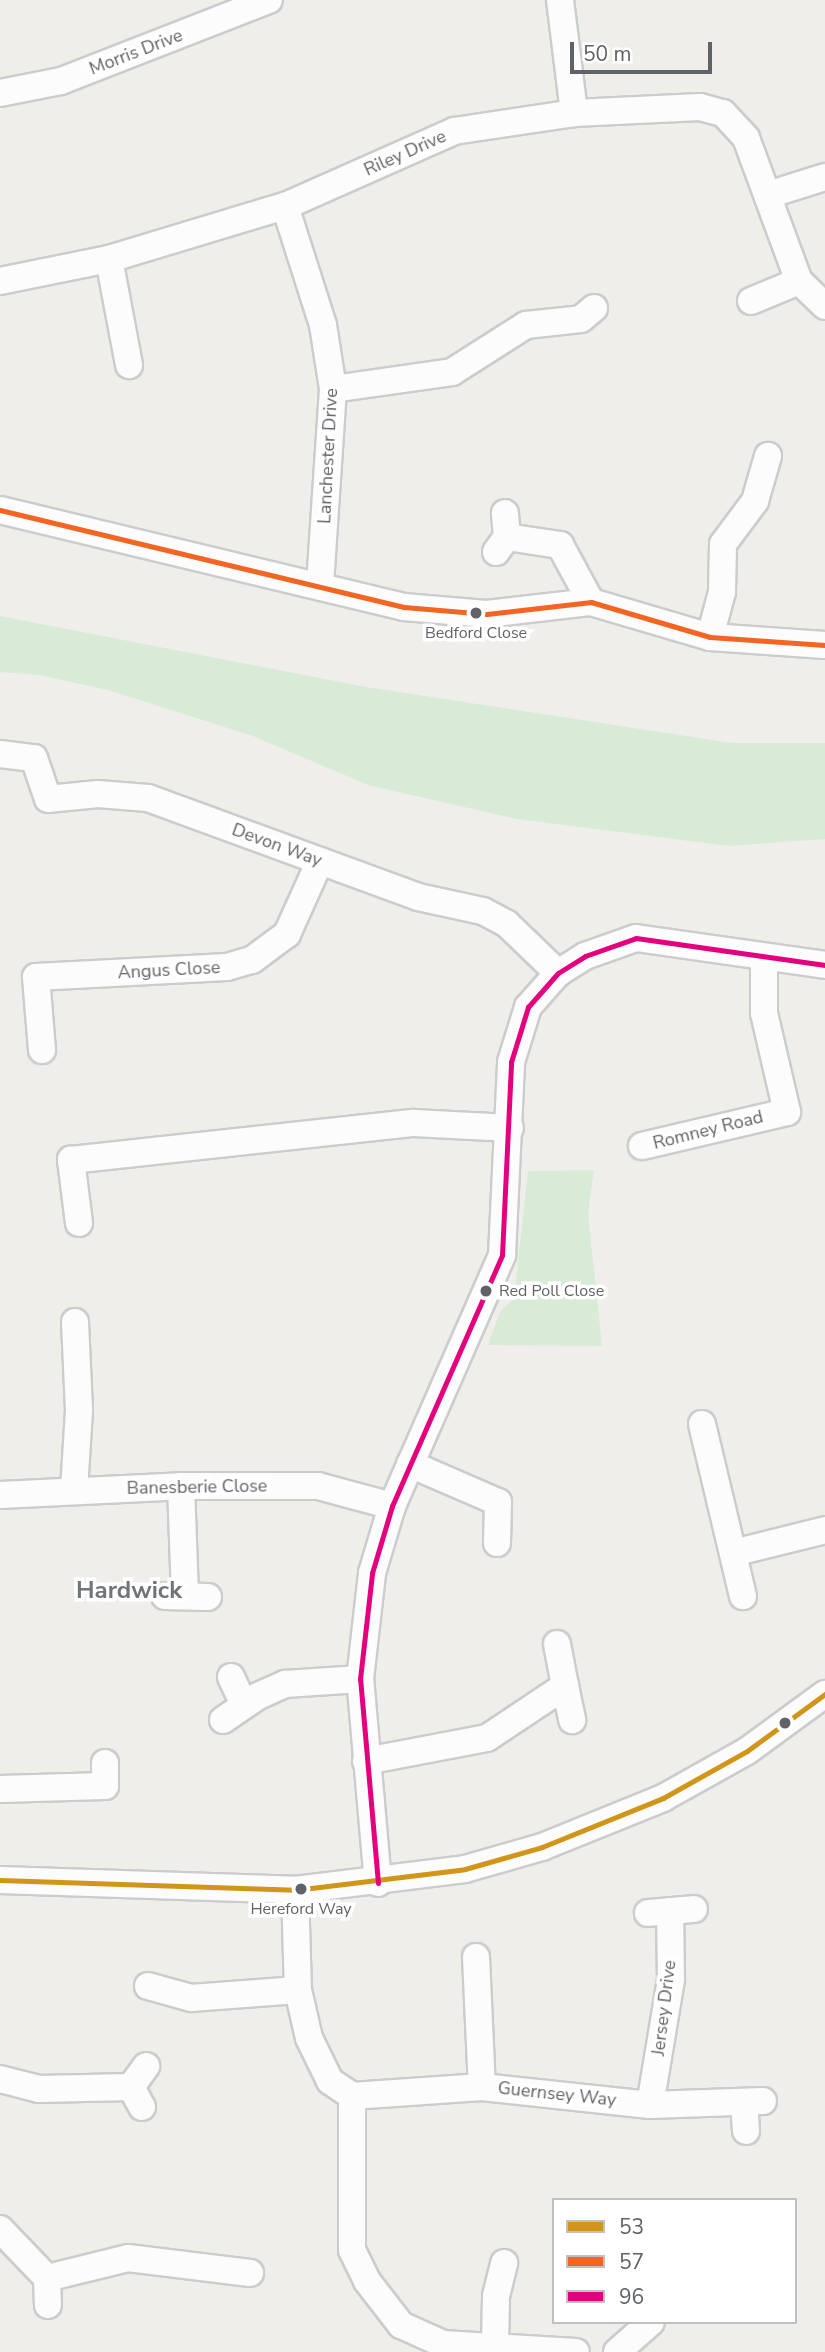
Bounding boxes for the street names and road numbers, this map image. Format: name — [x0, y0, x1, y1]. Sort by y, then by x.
street label: Morris Drive — [86, 24, 186, 80]
street label: Riley Drive — [361, 125, 449, 181]
street label: Lanchester Drive — [314, 388, 342, 524]
street label: Devon Way — [229, 819, 325, 871]
street label: Angus Close — [117, 957, 221, 983]
street label: Romney Road — [651, 1106, 765, 1154]
street label: Banesberie Close — [126, 1475, 268, 1499]
street label: Jersey Drive — [647, 1959, 681, 2057]
street label: Guernsey Way — [497, 2077, 617, 2111]

